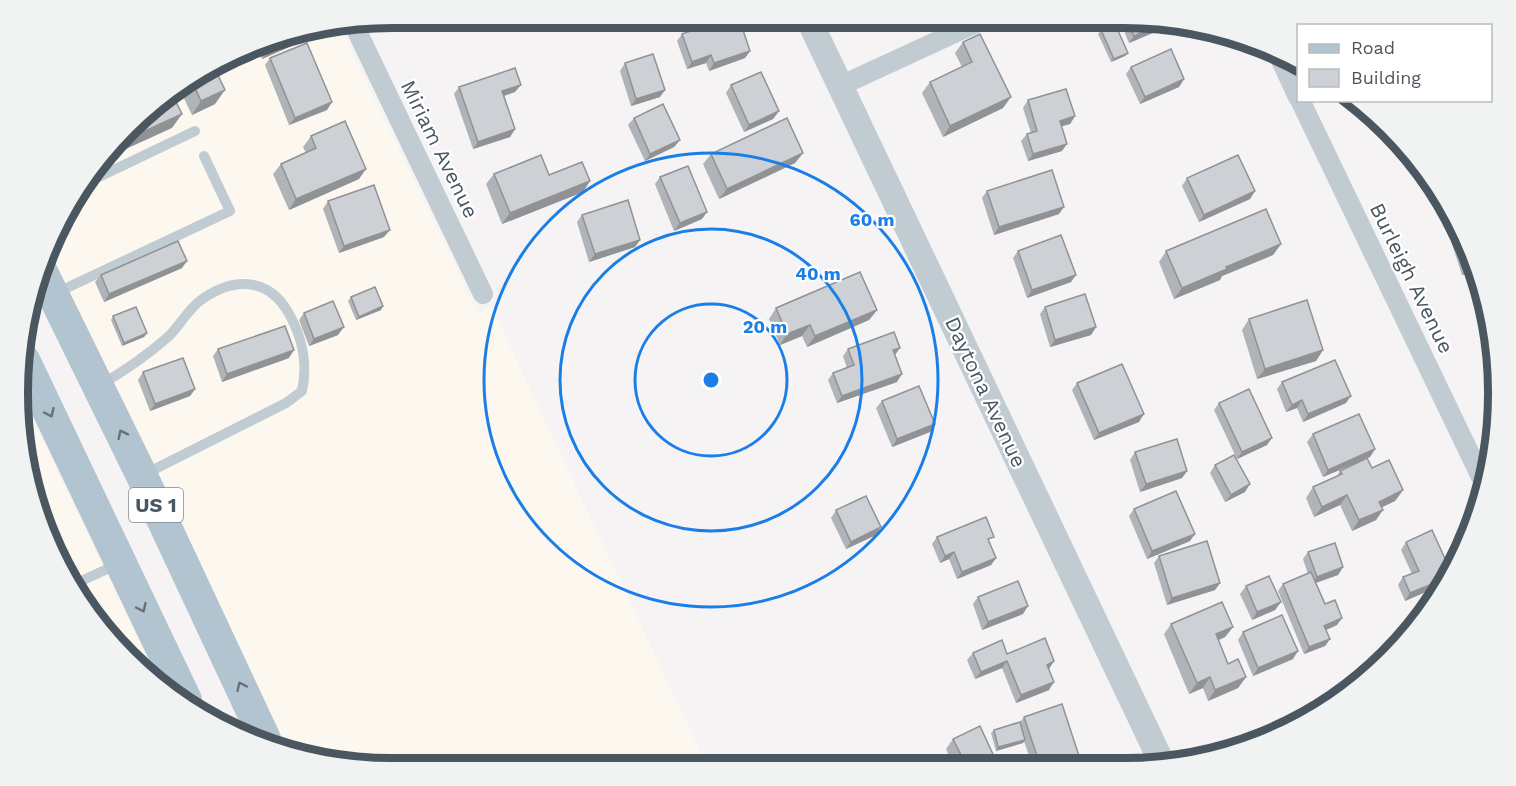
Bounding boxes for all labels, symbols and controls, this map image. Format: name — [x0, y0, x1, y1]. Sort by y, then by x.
legend — [1297, 24, 1492, 102]
text: Road — [1351, 37, 1395, 58]
text: Building — [1351, 67, 1421, 88]
street label: Miriam Avenue — [396, 76, 484, 222]
street label: Burleigh Avenue — [1365, 199, 1459, 357]
text: 60 m — [850, 209, 894, 230]
text: 40 m — [795, 263, 841, 284]
street label: Daytona Avenue — [940, 313, 1032, 471]
text: 20 m — [743, 316, 787, 337]
centre of rings — [701, 370, 721, 390]
one-way arrow — [42, 407, 54, 418]
one-way arrow — [117, 429, 129, 440]
road number: US 1 — [129, 488, 183, 522]
one-way arrow — [135, 602, 147, 613]
one-way arrow — [236, 682, 248, 693]

